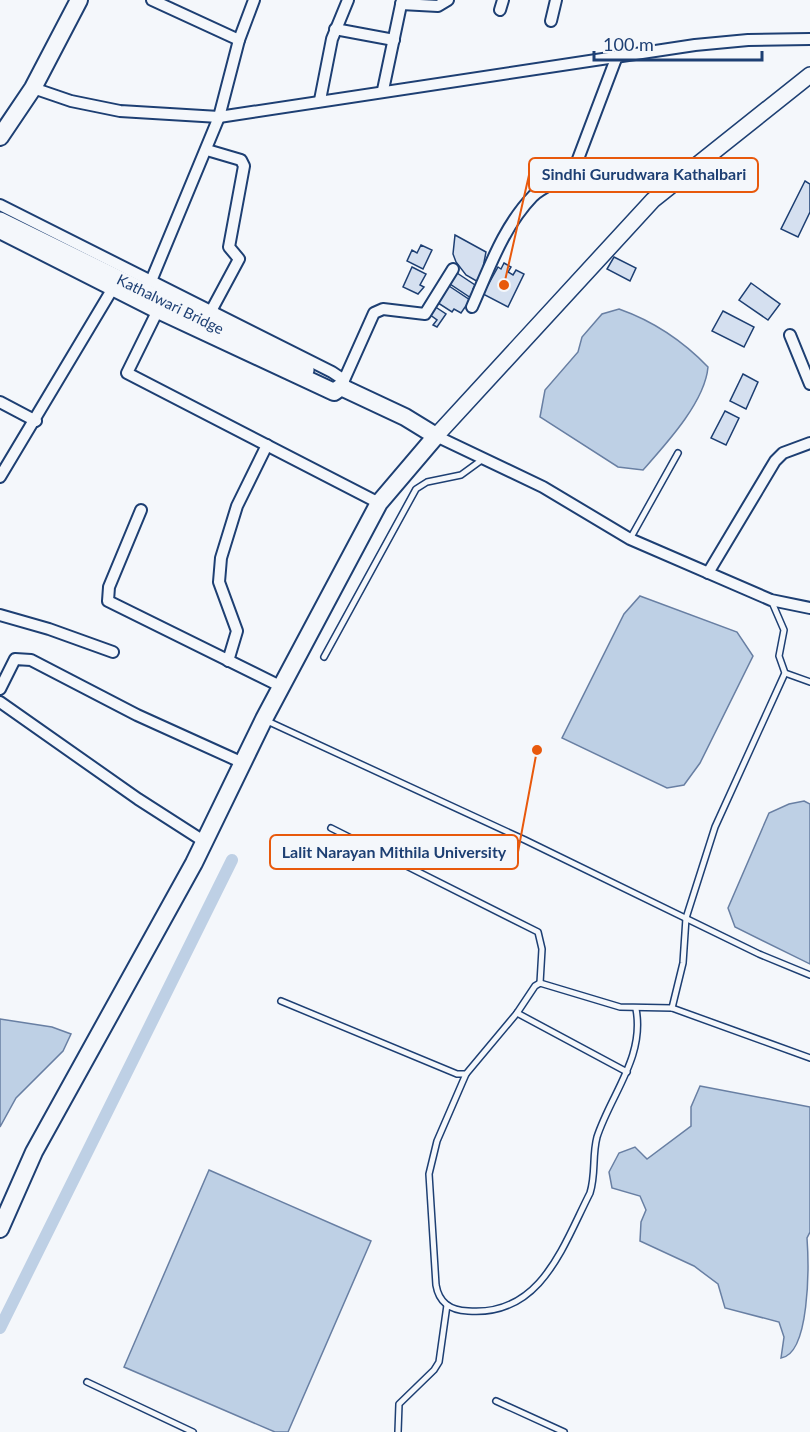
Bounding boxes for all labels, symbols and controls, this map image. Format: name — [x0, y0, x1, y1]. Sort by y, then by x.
scale bar — [594, 24, 762, 62]
text: 100 m — [603, 33, 654, 55]
callout: Sindhi Gurudwara Kathalbari — [529, 158, 758, 192]
text: Sindhi Gurudwara Kathalbari — [542, 164, 746, 183]
street label: Kathalwari Bridge — [114, 270, 227, 337]
callout: Lalit Narayan Mithila University — [270, 835, 518, 869]
text: Lalit Narayan Mithila University — [282, 842, 507, 861]

